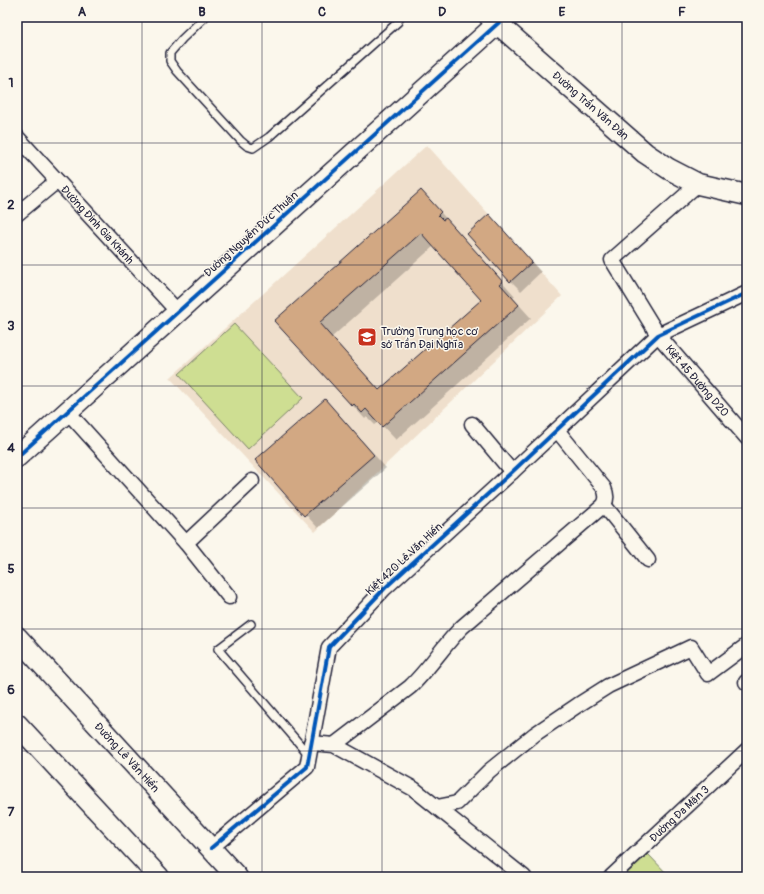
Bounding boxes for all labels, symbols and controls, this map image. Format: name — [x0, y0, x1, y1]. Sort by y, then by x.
text: A — [78, 4, 87, 20]
text: B — [198, 4, 206, 20]
text: C — [318, 4, 326, 20]
text: D — [438, 4, 446, 20]
text: E — [559, 4, 566, 20]
text: F — [678, 4, 686, 20]
street label: Đường Trần Văn Đán — [550, 68, 632, 142]
text: 1 — [8, 75, 14, 91]
street label: Đường Đinh Gia Khánh — [58, 183, 137, 266]
street label: Đường Nguyễn Đức Thuận — [201, 188, 301, 280]
text: 2 — [7, 197, 15, 213]
text: 3 — [7, 318, 15, 334]
place label: Trường Trung học cơ sở Trần Đại Nghĩa — [381, 325, 478, 351]
school or university icon: Trường Trung học cơ sở Trần Đại Nghĩa — [356, 326, 378, 348]
street label: Kiệt 45 Đường D20 — [663, 342, 732, 419]
text: 4 — [7, 440, 15, 456]
street label: Kiệt 420 Lê Văn Hiến — [363, 520, 445, 598]
text: 5 — [7, 561, 15, 577]
text: 6 — [7, 682, 15, 698]
street label: Đường Lê Văn Hiến — [92, 720, 162, 795]
street label: Đường Đa Mặn 3 — [646, 783, 711, 844]
text: 7 — [8, 804, 15, 820]

